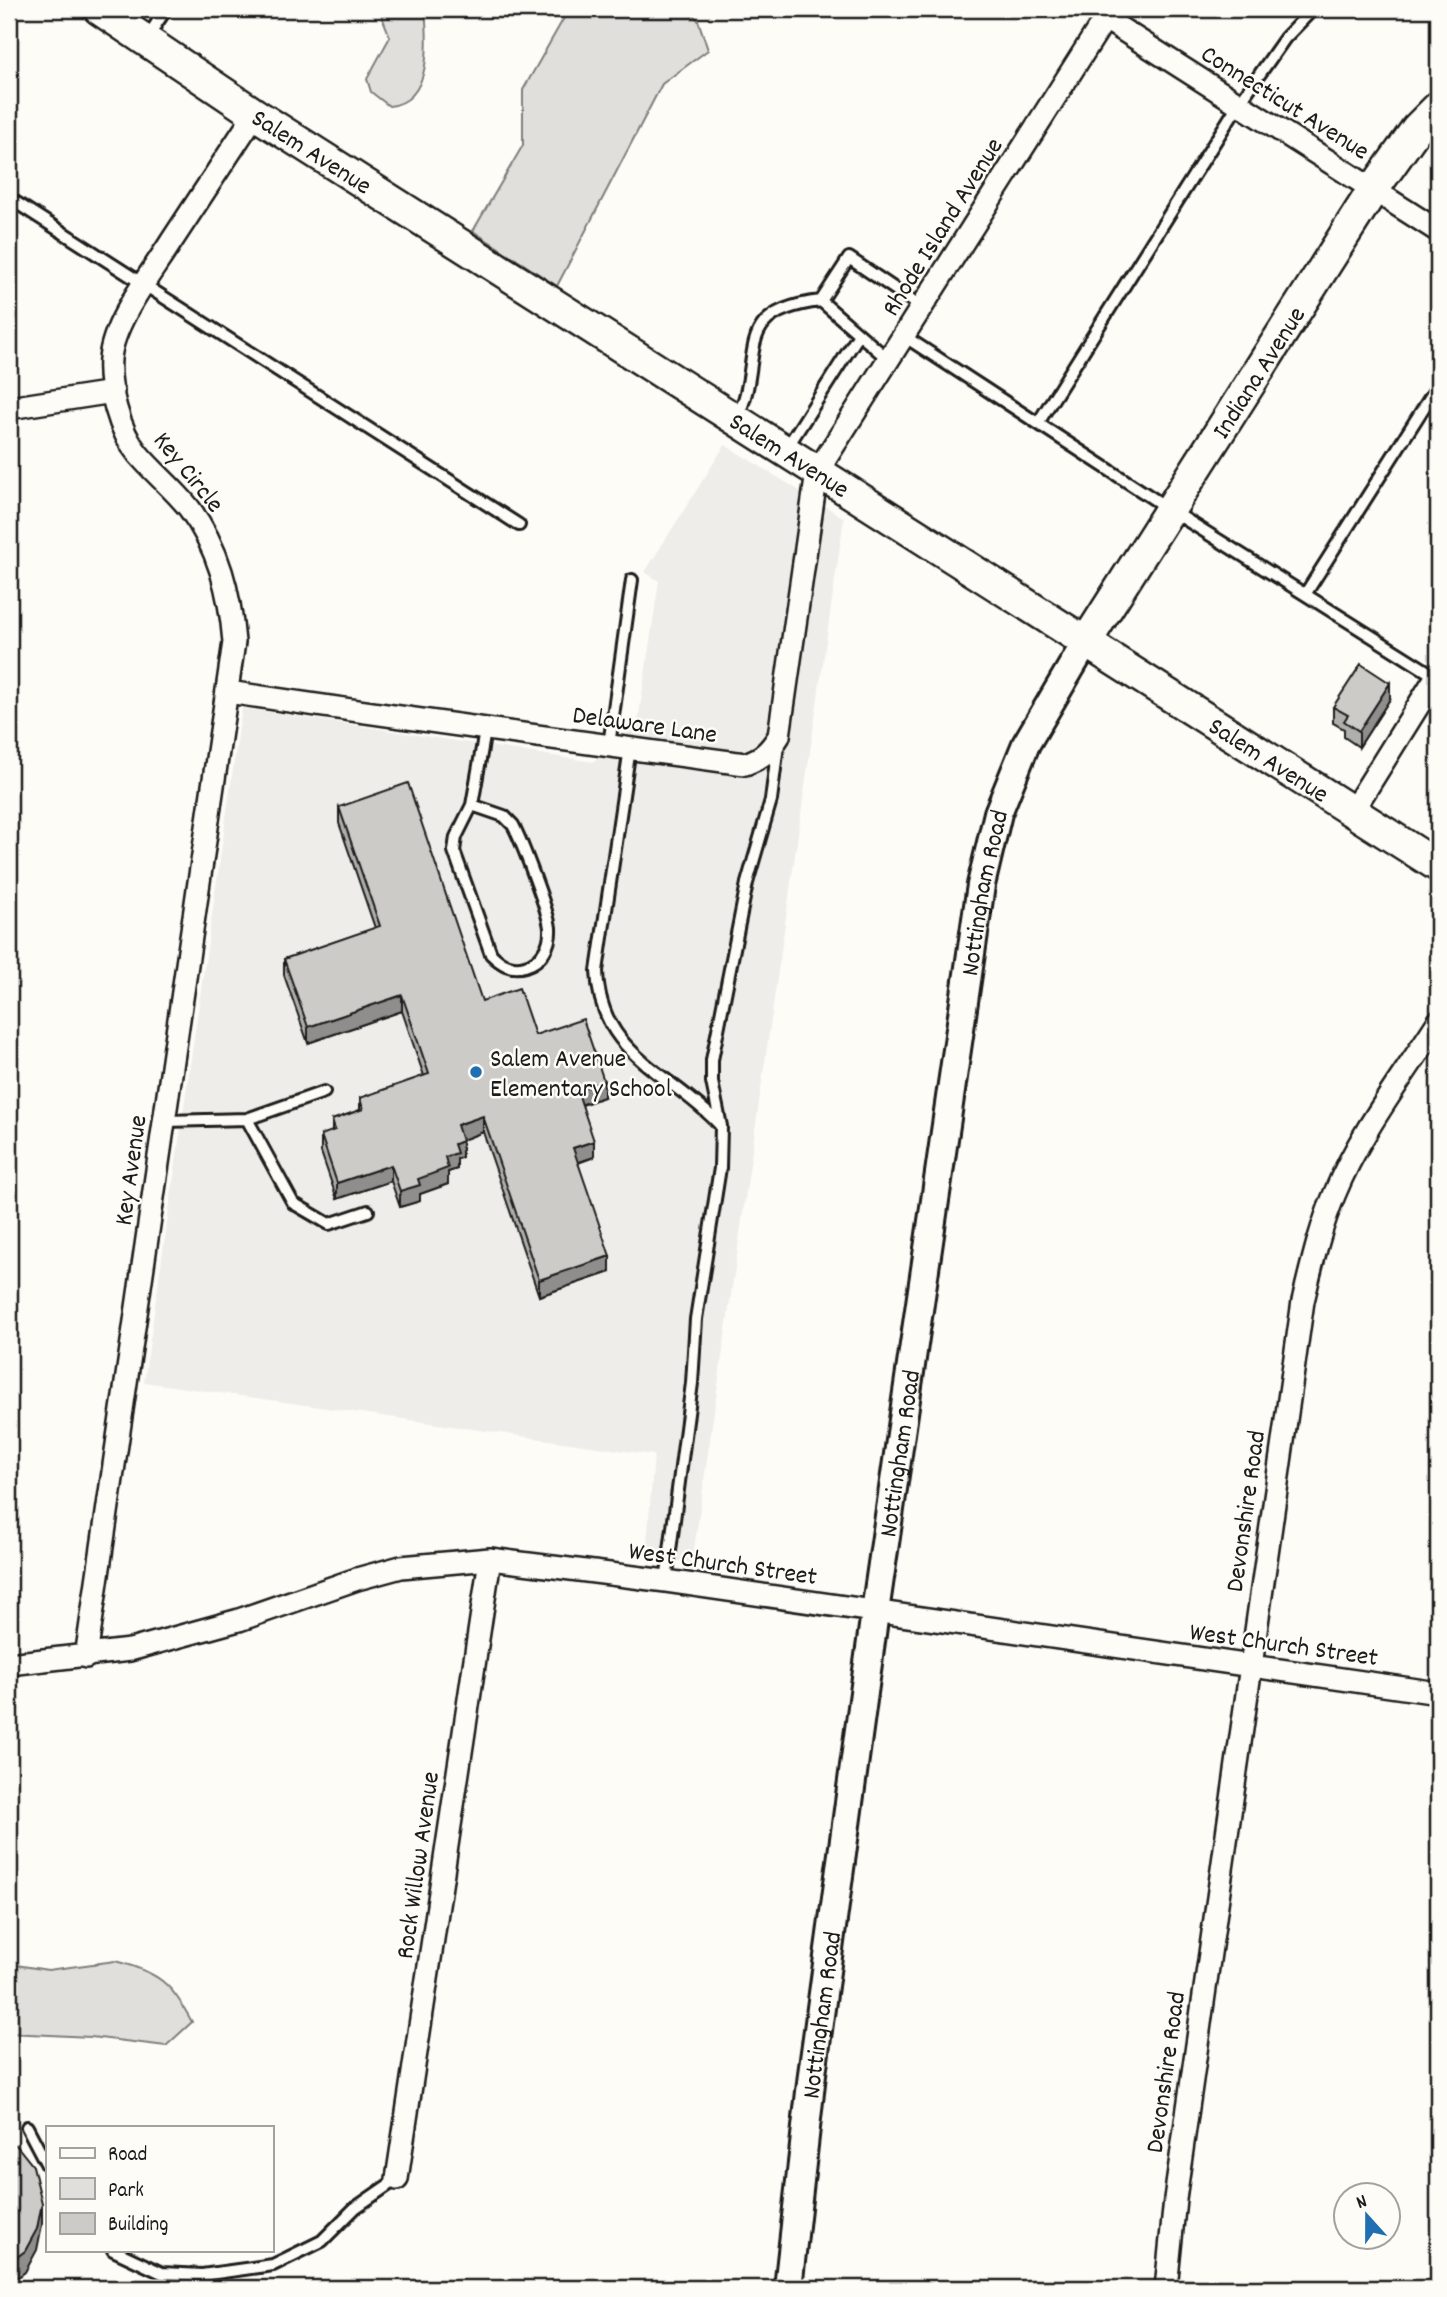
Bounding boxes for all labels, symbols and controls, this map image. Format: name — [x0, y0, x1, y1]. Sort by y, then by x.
street label: Connecticut Avenue — [1192, 37, 1376, 171]
street label: Salem Avenue — [243, 101, 378, 206]
street label: Rhode Island Avenue — [874, 131, 1014, 324]
street label: Indiana Avenue — [1204, 300, 1316, 447]
street label: Salem Avenue — [721, 405, 856, 509]
street label: Key Circle — [143, 425, 232, 522]
street label: Delaware Lane — [570, 698, 719, 755]
street label: Salem Avenue — [1200, 710, 1335, 814]
street label: Nottingham Road — [953, 807, 1020, 979]
place label: Salem Avenue Elementary School — [490, 1042, 672, 1109]
marker: Salem Avenue Elementary School — [468, 1064, 484, 1080]
street label: Key Avenue — [106, 1113, 159, 1228]
street label: Nottingham Road — [871, 1368, 932, 1540]
street label: Devonshire Road — [1218, 1428, 1277, 1595]
street label: West Church Street — [626, 1534, 820, 1597]
street label: West Church Street — [1187, 1615, 1381, 1678]
street label: Rock Willow Avenue — [388, 1769, 451, 1962]
street label: Nottingham Road — [794, 1929, 853, 2101]
street label: Devonshire Road — [1138, 1989, 1197, 2156]
legend — [46, 2126, 273, 2252]
text: Road — [108, 2141, 147, 2171]
text: Park — [108, 2177, 144, 2207]
north arrow — [1332, 2182, 1402, 2252]
text: N — [1353, 2189, 1371, 2218]
text: Building — [108, 2211, 168, 2241]

